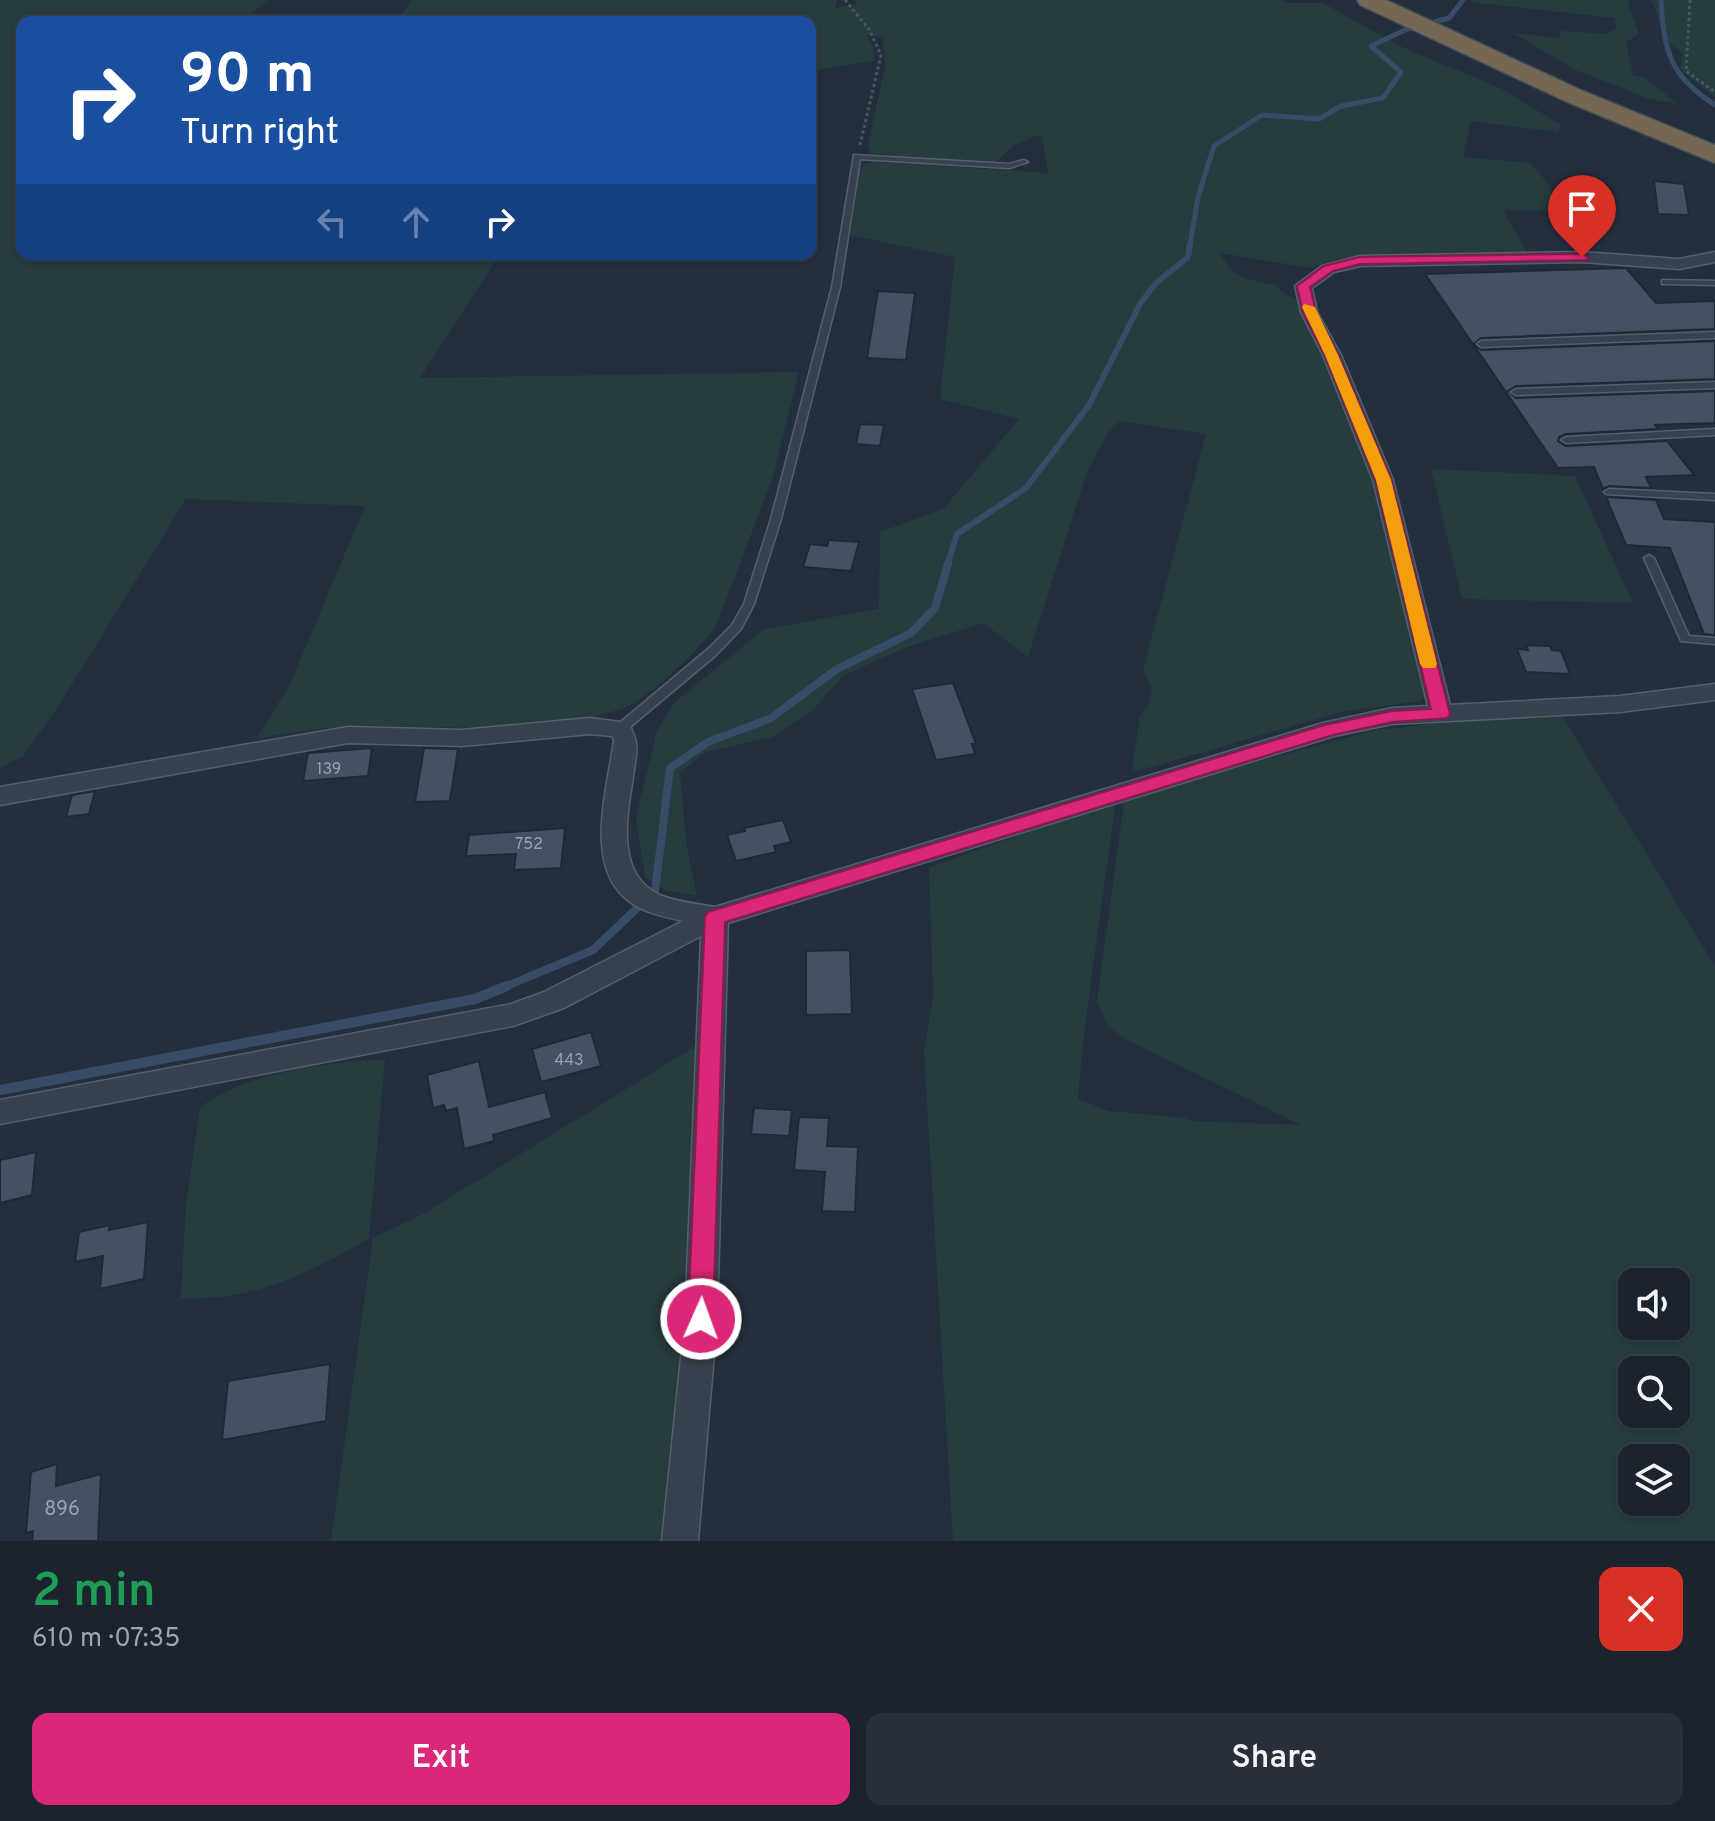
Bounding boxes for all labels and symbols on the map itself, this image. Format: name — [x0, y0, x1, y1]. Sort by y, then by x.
pin — [1548, 175, 1616, 257]
house number: 139 — [317, 760, 341, 780]
house number: 752 — [515, 835, 543, 855]
house number: 443 — [554, 1051, 584, 1071]
position arrow — [659, 1277, 743, 1361]
house number: 896 — [44, 1497, 80, 1523]

